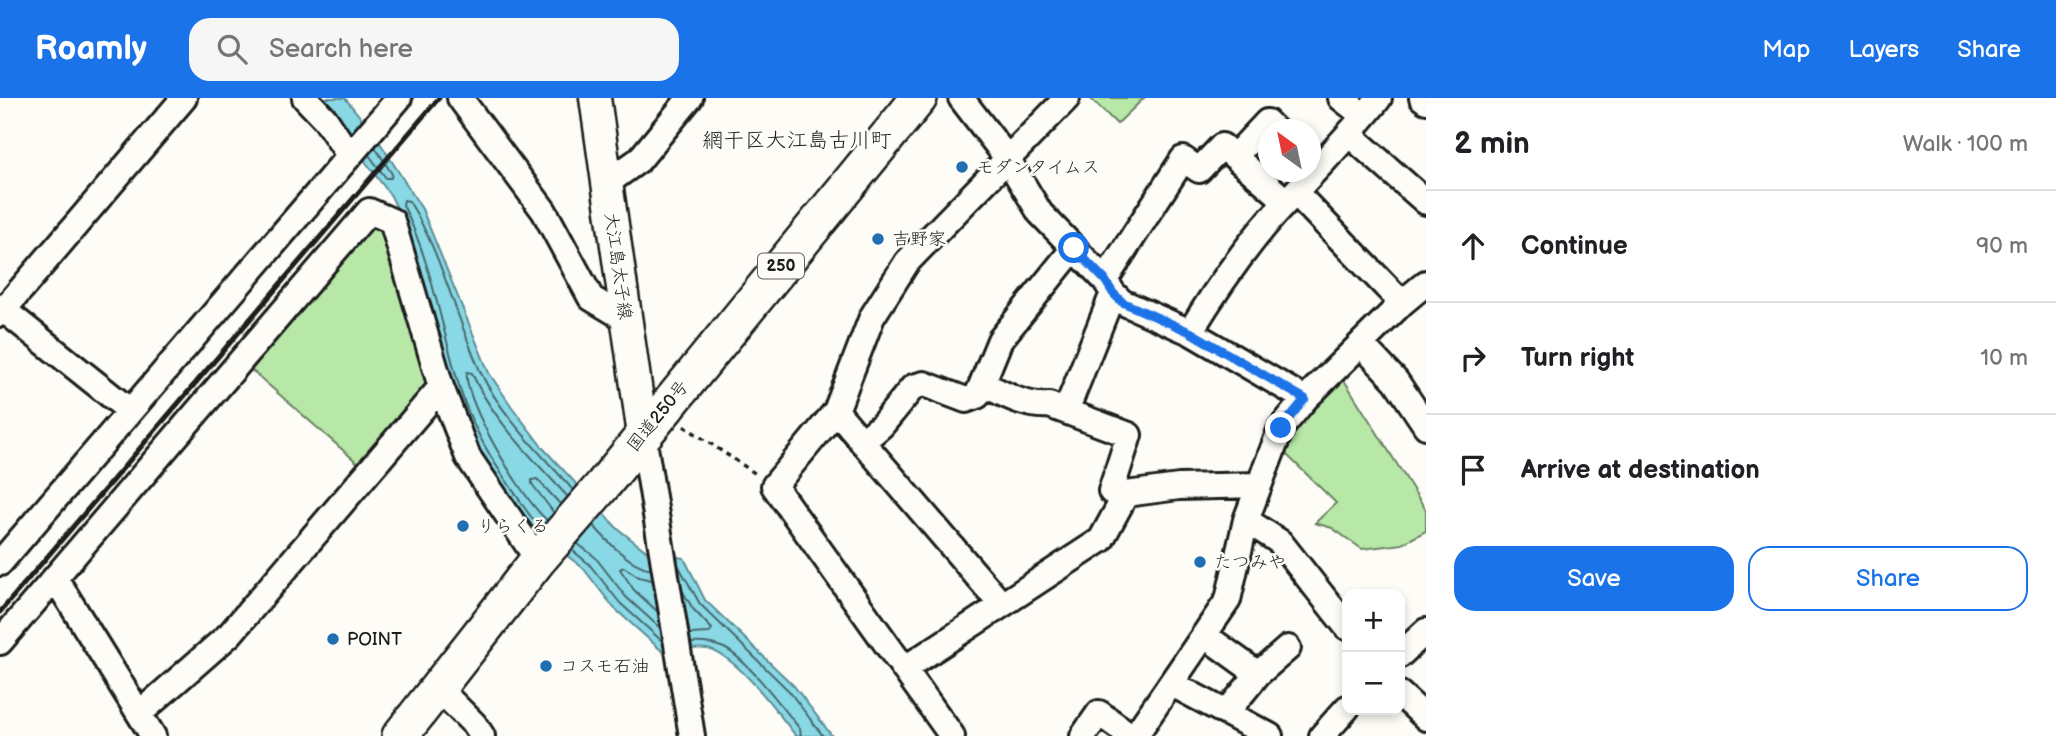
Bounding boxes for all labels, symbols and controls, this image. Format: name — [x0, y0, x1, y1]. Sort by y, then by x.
search box — [189, 18, 679, 81]
text: Roamly — [35, 29, 147, 69]
icon: search — [213, 30, 251, 68]
text: Search here — [269, 34, 413, 65]
text: Map — [1762, 35, 1810, 64]
text: Layers — [1848, 35, 1919, 64]
text: Share — [1957, 35, 2021, 64]
north arrow — [1258, 119, 1321, 182]
text: 2 min — [1454, 126, 1530, 162]
district label: 網干区大江島古川町 — [703, 128, 892, 153]
text: Walk · 100 m — [1903, 130, 2028, 158]
place label: モダンタイムス — [976, 157, 1100, 178]
marker: モダンタイムス — [954, 159, 970, 175]
street label: 大江島太子線 — [600, 211, 636, 321]
icon: ahead — [1454, 227, 1492, 265]
place label: 吉野家 — [892, 229, 946, 250]
marker: 吉野家 — [870, 231, 886, 247]
text: Continue — [1521, 231, 1628, 262]
route start — [1058, 232, 1089, 263]
text: 90 m — [1976, 232, 2028, 260]
road number: 250 — [758, 254, 804, 278]
icon: right — [1454, 339, 1492, 377]
text: Turn right — [1521, 343, 1634, 374]
text: 10 m — [1980, 344, 2028, 372]
street label: 国道250号 — [623, 376, 693, 456]
route end — [1265, 412, 1296, 443]
icon: arrive — [1454, 451, 1492, 489]
text: Arrive at destination — [1521, 455, 1760, 486]
place label: りらくる — [477, 516, 549, 537]
marker: りらくる — [455, 518, 471, 534]
button: Save — [1454, 546, 1734, 611]
button: Share — [1748, 546, 2028, 611]
place label: たつみや — [1214, 552, 1286, 573]
marker: たつみや — [1192, 554, 1208, 570]
map controls — [1342, 589, 1405, 715]
button: + — [1342, 589, 1405, 652]
place label: POINT — [347, 629, 402, 650]
marker: POINT — [325, 631, 341, 647]
button: − — [1342, 652, 1405, 715]
place label: コスモ石油 — [560, 656, 649, 677]
marker: コスモ石油 — [538, 658, 554, 674]

